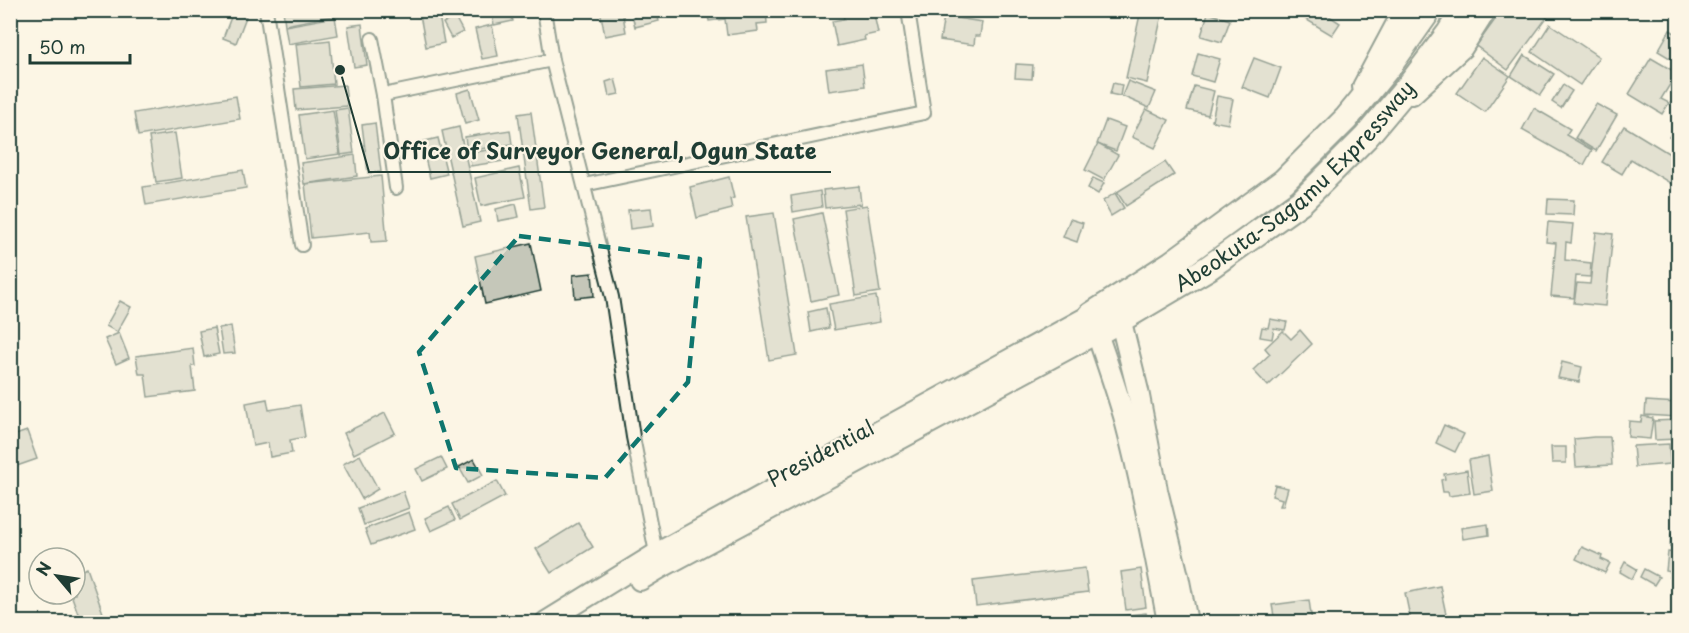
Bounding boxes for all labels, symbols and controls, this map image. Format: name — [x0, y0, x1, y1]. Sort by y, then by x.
scale bar — [30, 27, 130, 65]
text: 50 m — [39, 33, 86, 60]
street label: Abeokuta-Sagamu Expressway — [1167, 72, 1421, 299]
callout: Office of Surveyor General, Ogun State — [369, 132, 831, 172]
text: Office of Surveyor General, Ogun State — [383, 133, 817, 166]
street label: Presidential — [761, 411, 879, 494]
north arrow — [27, 546, 87, 606]
text: N — [29, 557, 57, 580]

